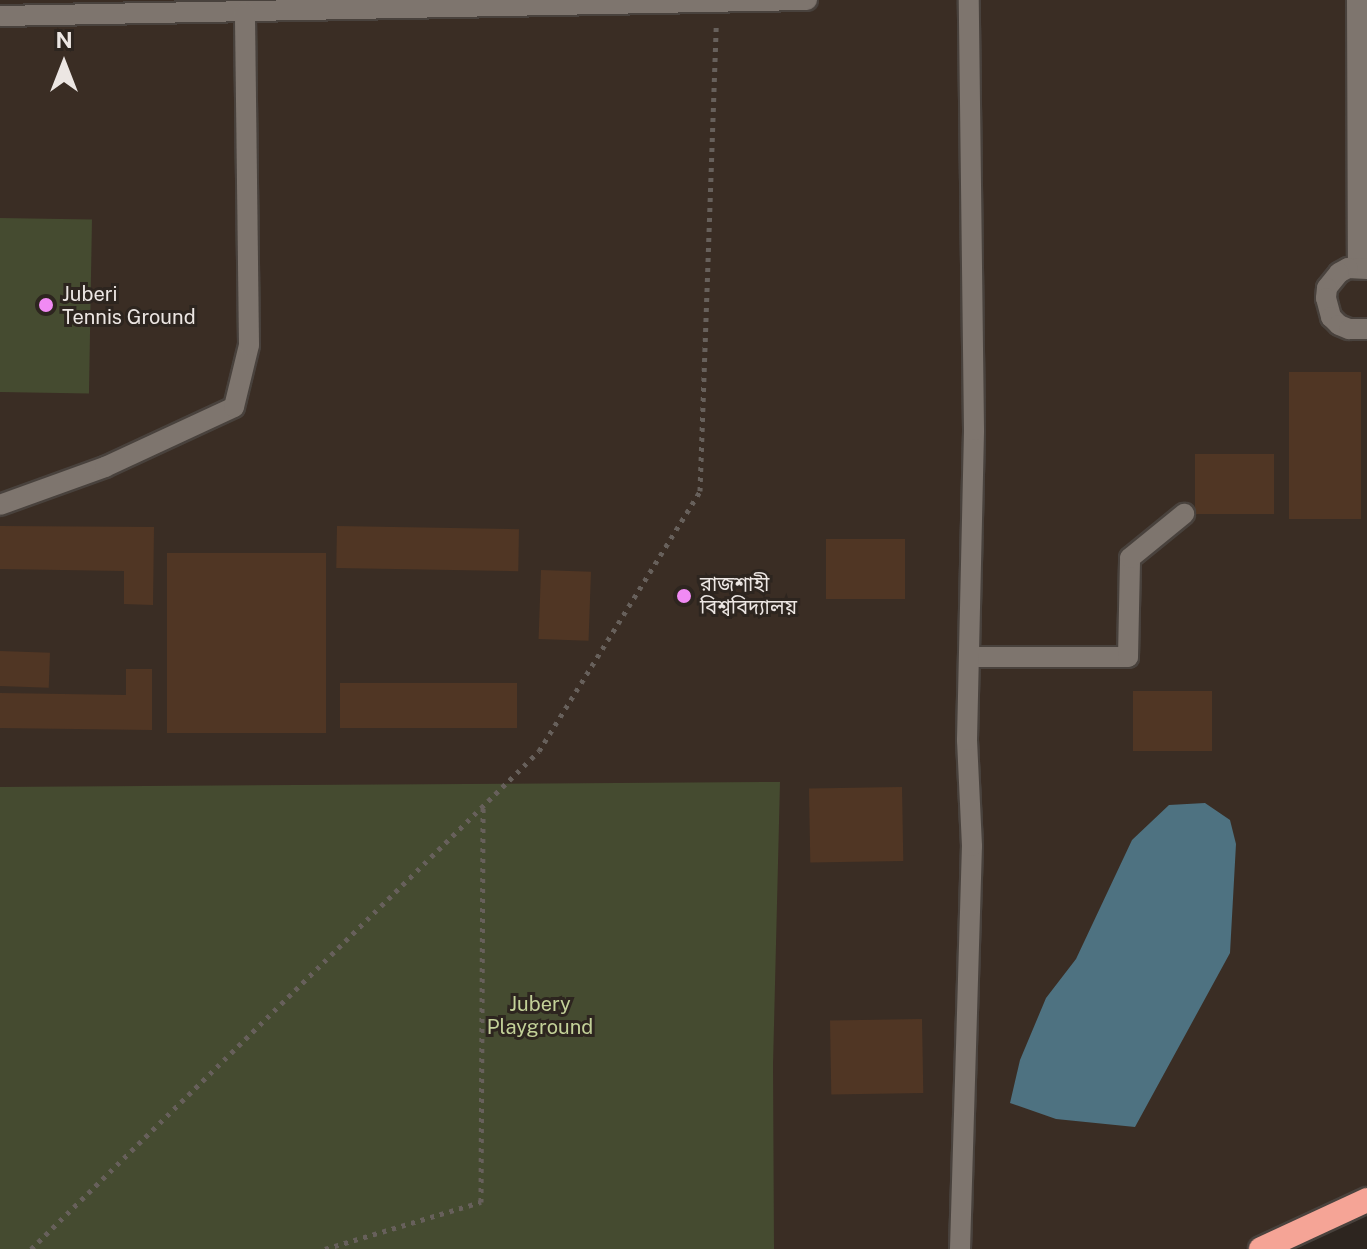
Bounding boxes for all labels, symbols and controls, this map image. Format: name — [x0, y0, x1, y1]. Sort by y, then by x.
north arrow — [24, 24, 104, 104]
text: N — [55, 27, 73, 53]
place label: Juberi Tennis Ground — [62, 282, 196, 329]
marker: Juberi Tennis Ground — [37, 296, 55, 314]
place label: রাজশাহী বিশ্ববিদ্যালয় — [700, 572, 797, 619]
marker: রাজশাহী বিশ্ববিদ্যালয় — [675, 587, 693, 605]
park label: Jubery Playground — [487, 993, 593, 1040]

